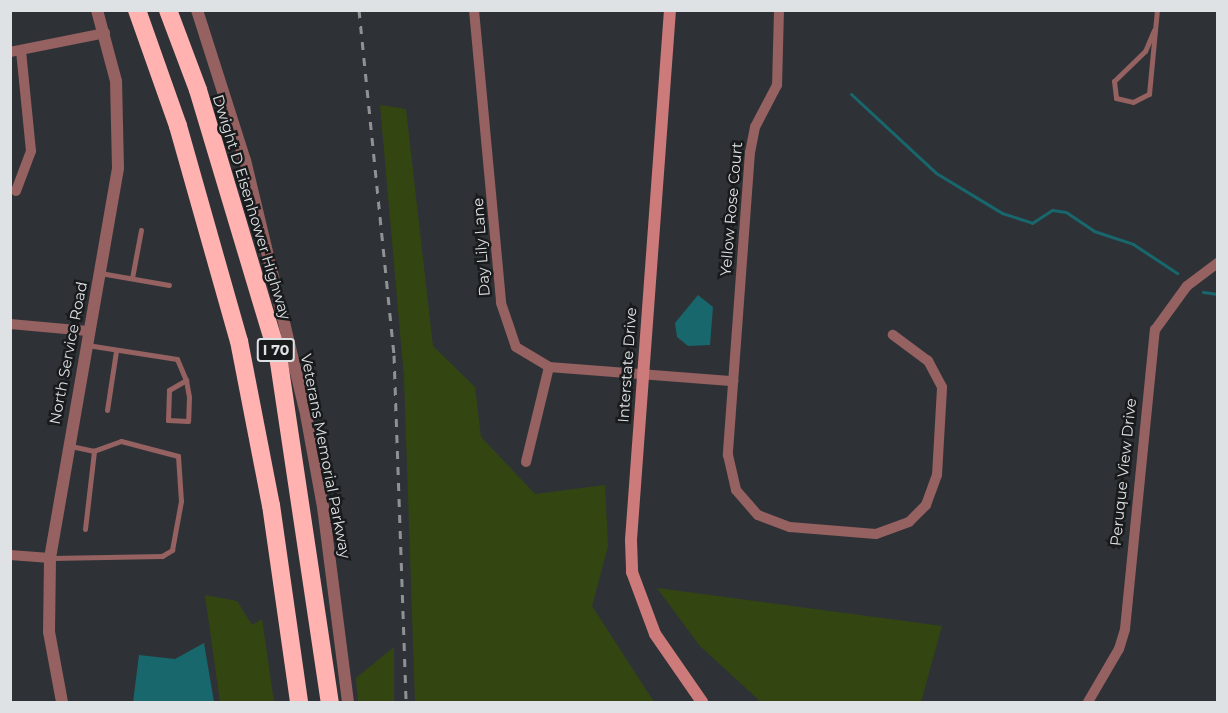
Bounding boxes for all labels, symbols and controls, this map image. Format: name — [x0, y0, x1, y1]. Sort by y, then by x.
street label: Dwight D Eisenhower Highway — [209, 92, 295, 322]
street label: Yellow Rose Court — [716, 141, 746, 277]
street label: Day Lily Lane — [469, 197, 493, 297]
street label: North Service Road — [45, 280, 91, 426]
street label: Interstate Drive — [614, 307, 640, 423]
road number: I 70 — [256, 339, 296, 361]
street label: Veterans Memorial Parkway — [297, 352, 355, 560]
street label: Peruque View Drive — [1106, 397, 1140, 547]

